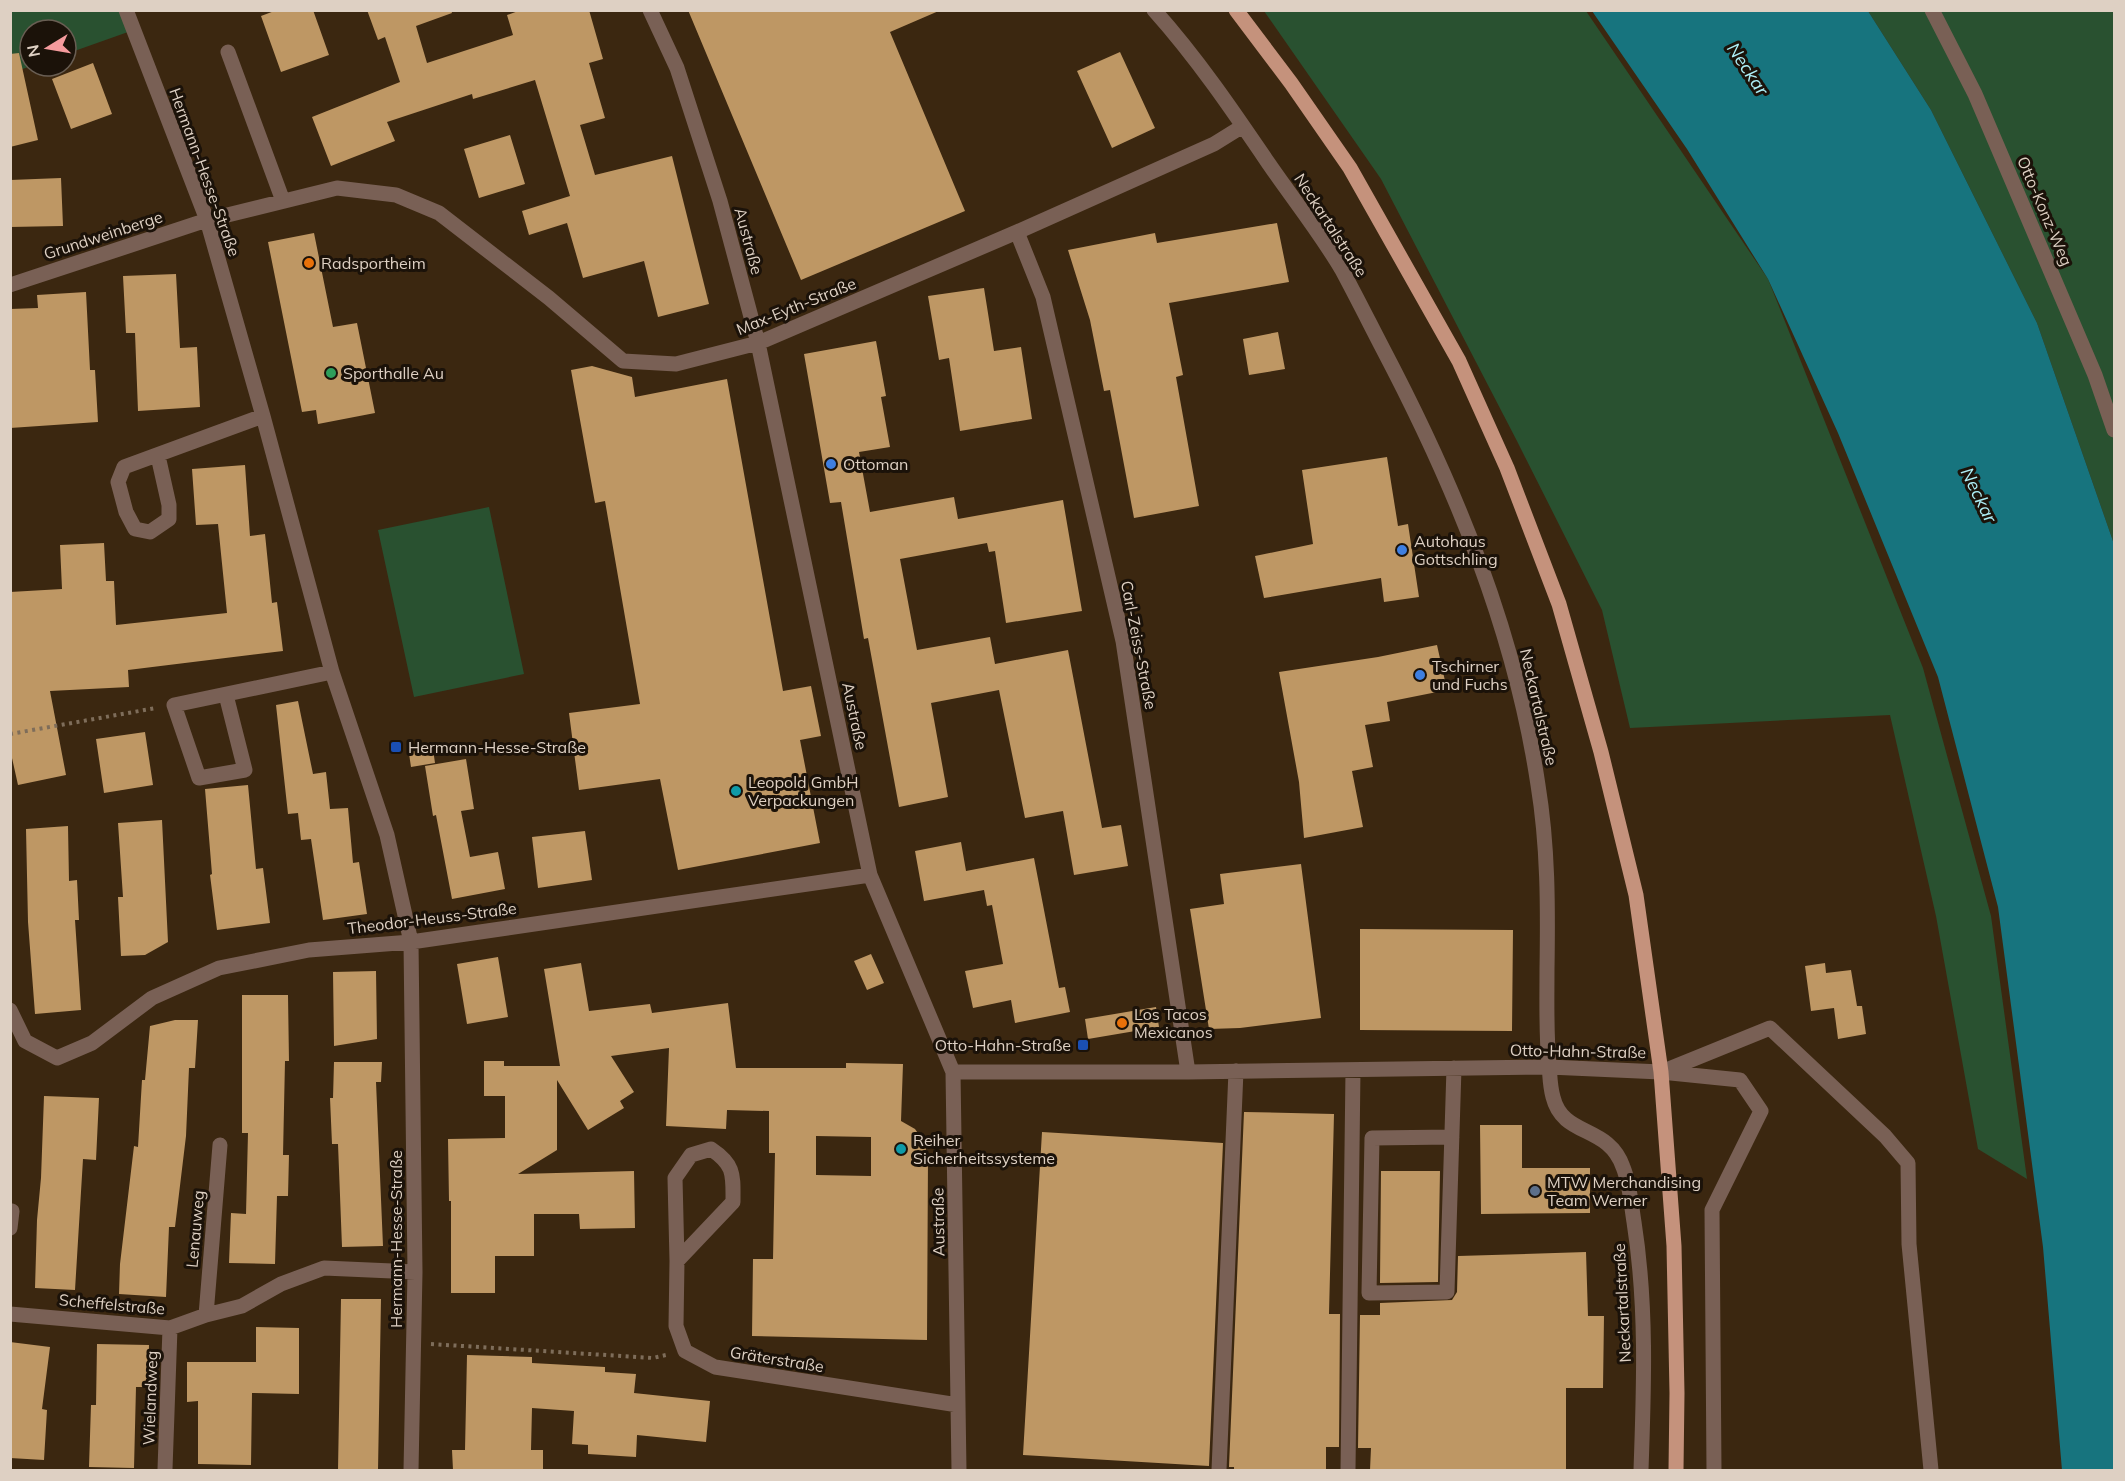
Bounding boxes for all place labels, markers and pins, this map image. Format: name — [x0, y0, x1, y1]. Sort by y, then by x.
place label: Radsportheim — [321, 253, 426, 273]
marker: Radsportheim — [302, 256, 316, 270]
place label: Sporthalle Au — [343, 363, 444, 383]
marker: Sporthalle Au — [324, 366, 338, 380]
place label: Ottoman — [843, 454, 908, 474]
marker: Ottoman — [824, 457, 838, 471]
place label: Autohaus Gottschling — [1414, 531, 1498, 569]
marker: Autohaus Gottschling — [1395, 543, 1409, 557]
place label: Tschirner und Fuchs — [1432, 656, 1508, 694]
marker: Tschirner und Fuchs — [1413, 668, 1427, 682]
place label: Hermann-Hesse-Straße — [408, 737, 586, 757]
marker: Hermann-Hesse-Straße — [389, 740, 403, 754]
place label: Leopold GmbH Verpackungen — [748, 772, 858, 810]
marker: Leopold GmbH Verpackungen — [729, 784, 743, 798]
place label: Los Tacos Mexicanos — [1134, 1004, 1213, 1042]
marker: Los Tacos Mexicanos — [1115, 1016, 1129, 1030]
place label: Otto-Hahn-Straße — [935, 1035, 1071, 1055]
marker: Otto-Hahn-Straße — [1076, 1038, 1090, 1052]
place label: Reiher Sicherheitssysteme — [913, 1130, 1055, 1168]
marker: Reiher Sicherheitssysteme — [894, 1142, 908, 1156]
place label: MTW Merchandising Team Werner — [1547, 1172, 1701, 1210]
marker: MTW Merchandising Team Werner — [1528, 1184, 1542, 1198]

